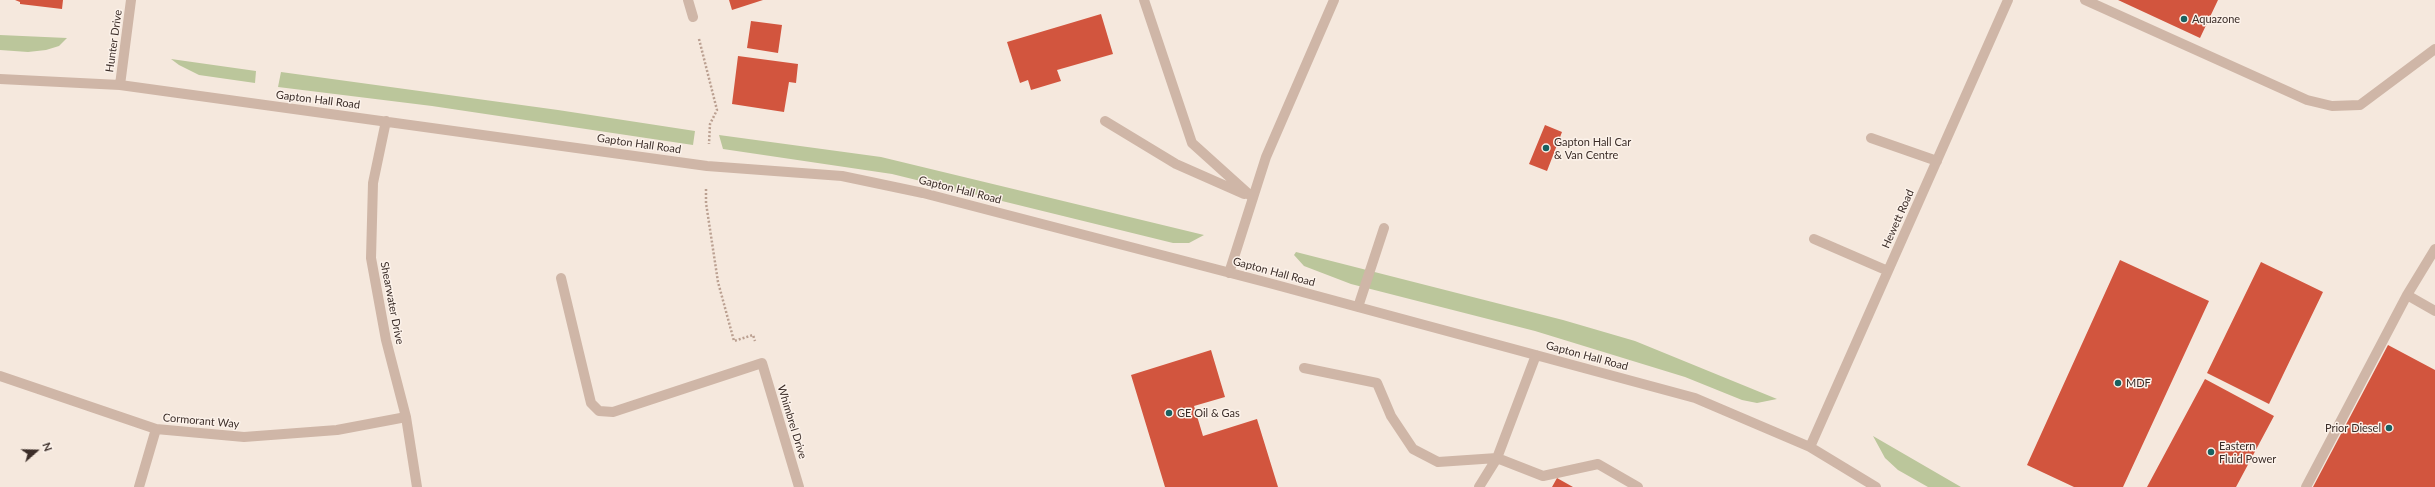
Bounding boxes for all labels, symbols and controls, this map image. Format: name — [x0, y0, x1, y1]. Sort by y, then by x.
street label: Hunter Drive — [103, 9, 125, 73]
place label: Aquazone — [2192, 12, 2240, 26]
marker: Aquazone — [2179, 14, 2189, 24]
street label: Gapton Hall Road — [275, 88, 361, 112]
street label: Gapton Hall Road — [596, 132, 682, 156]
place label: Gapton Hall Car & Van Centre — [1554, 135, 1631, 161]
marker: Gapton Hall Car & Van Centre — [1541, 143, 1551, 153]
street label: Gapton Hall Road — [917, 173, 1003, 207]
street label: Hewett Road — [1879, 188, 1917, 250]
street label: Gapton Hall Road — [1231, 255, 1317, 289]
street label: Shearwater Drive — [378, 260, 406, 346]
street label: Gapton Hall Road — [1544, 339, 1630, 373]
place label: MDF — [2126, 376, 2151, 390]
marker: MDF — [2113, 378, 2123, 388]
street label: Whimbrel Drive — [774, 383, 810, 461]
place label: GE Oil & Gas — [1177, 406, 1240, 420]
marker: GE Oil & Gas — [1164, 408, 1174, 418]
street label: Cormorant Way — [162, 411, 240, 431]
place label: Prior Diesel — [2325, 421, 2381, 435]
marker: Prior Diesel — [2384, 423, 2394, 433]
north arrow — [16, 431, 56, 471]
place label: Eastern Fluid Power — [2219, 439, 2276, 465]
text: N — [40, 441, 55, 453]
marker: Eastern Fluid Power — [2206, 447, 2216, 457]

